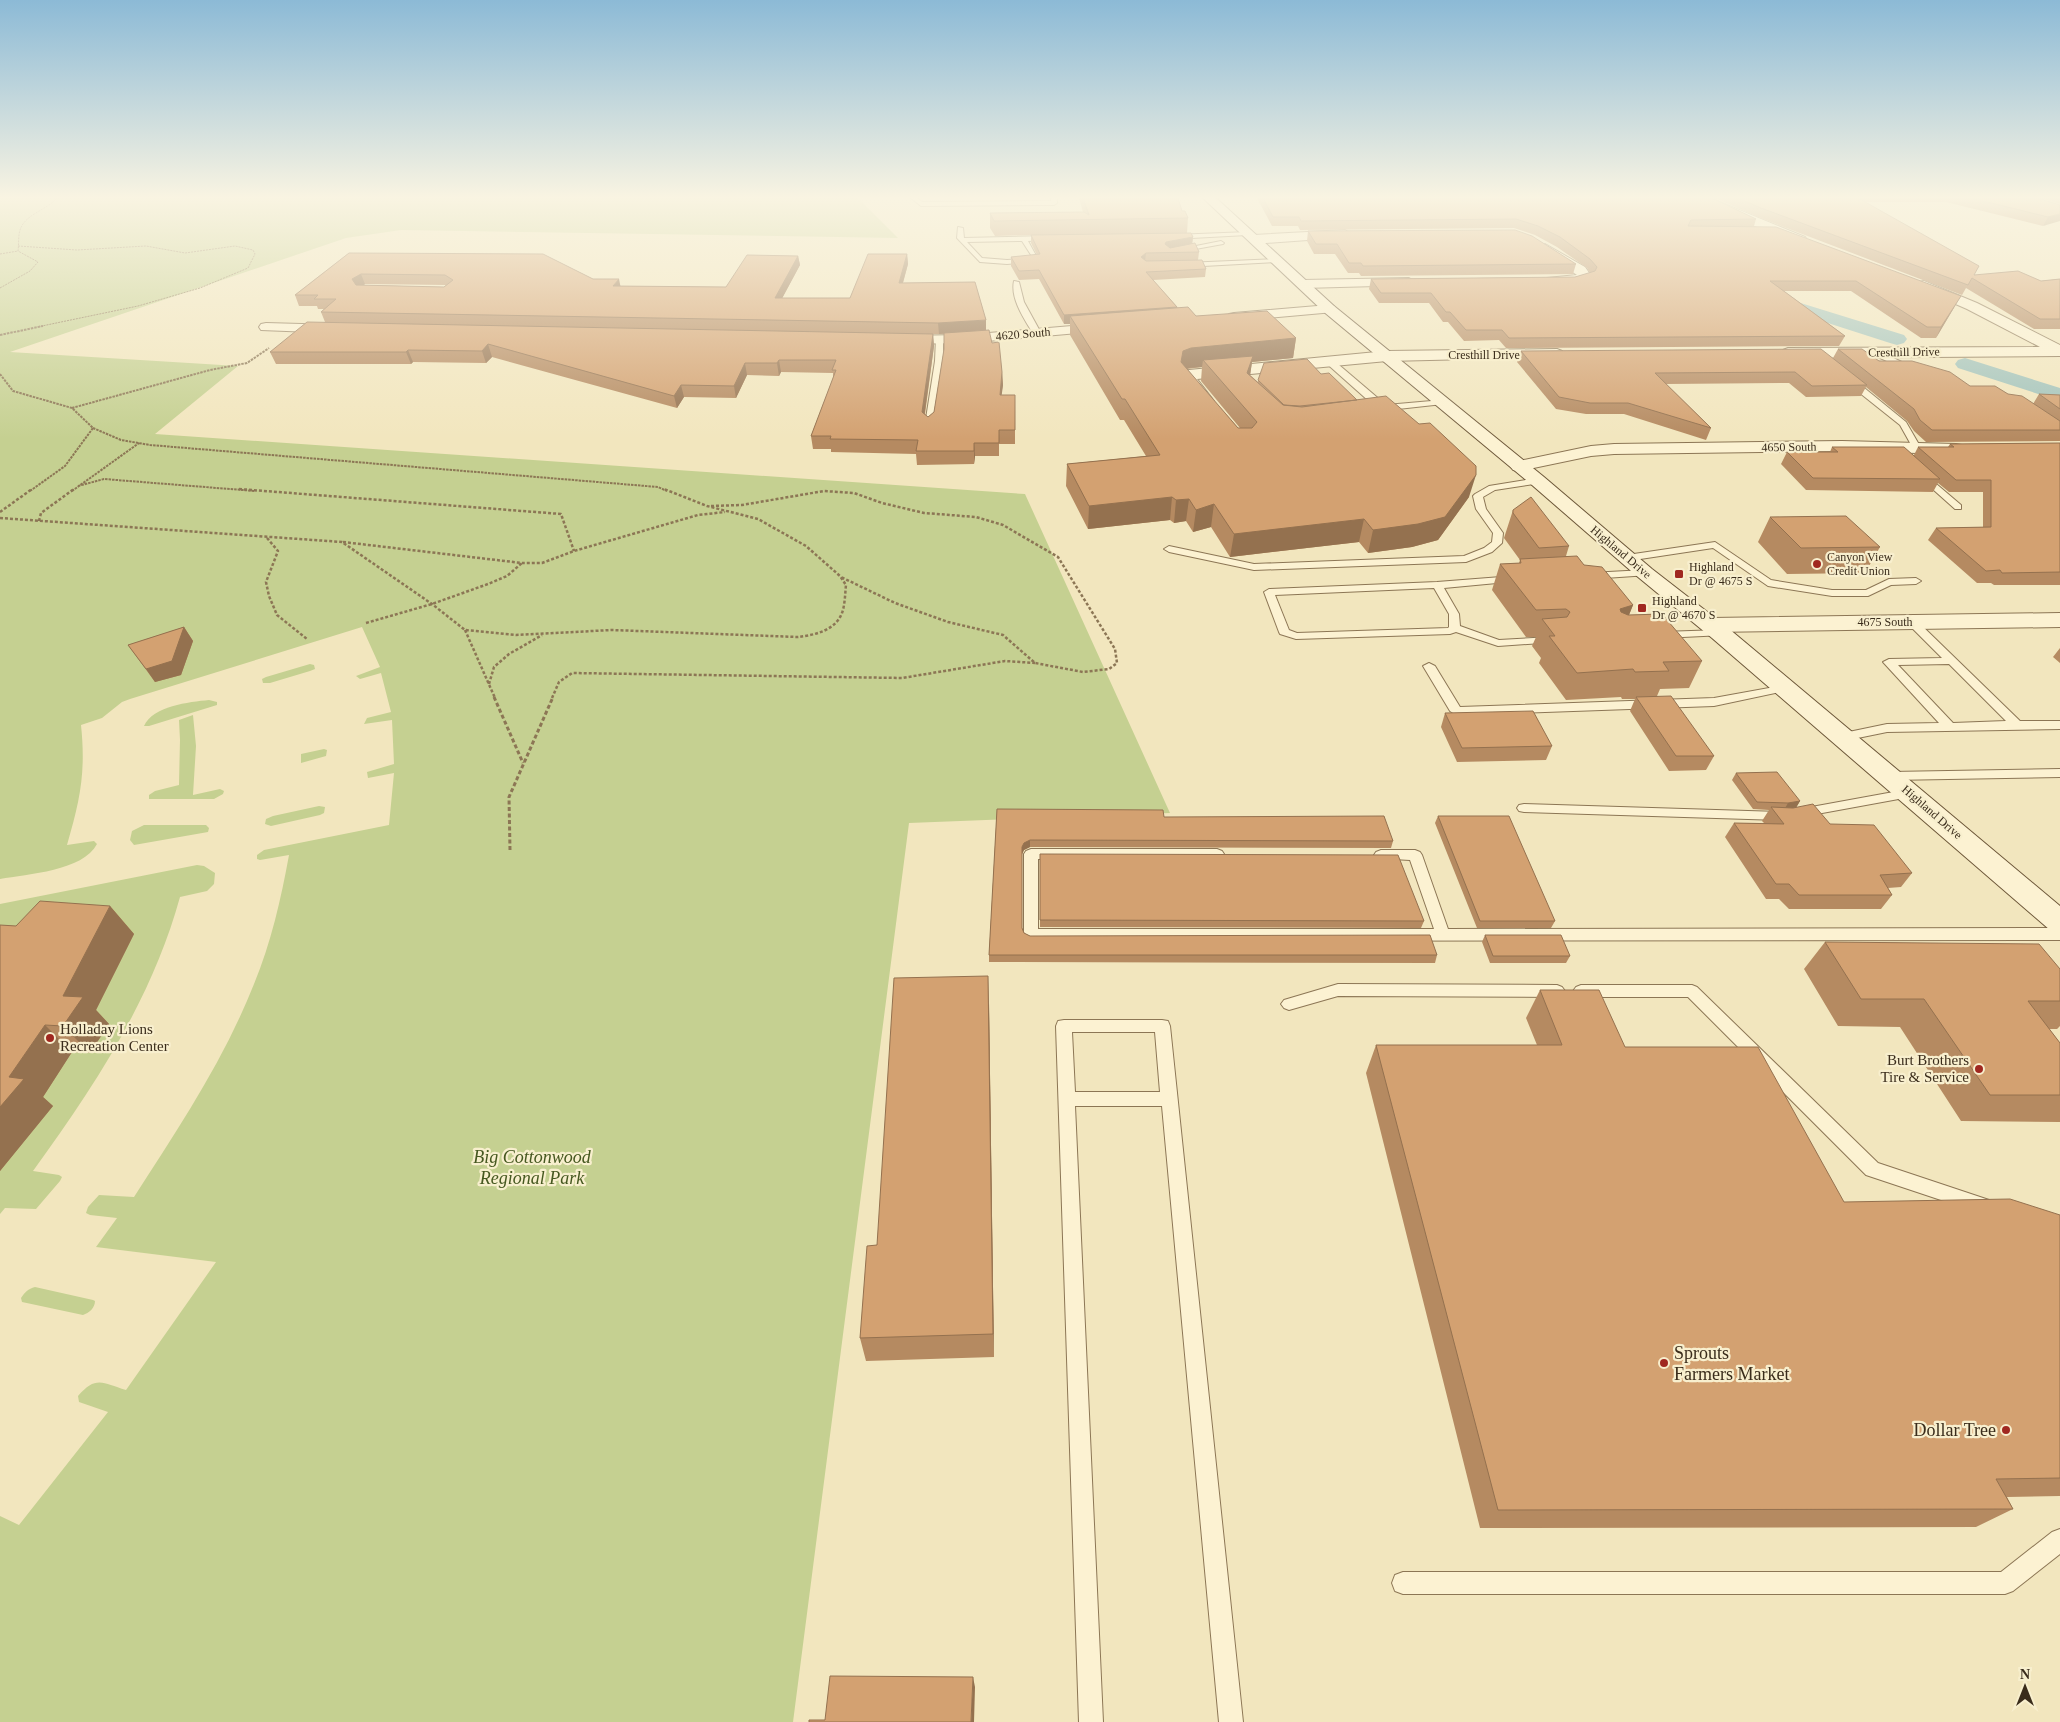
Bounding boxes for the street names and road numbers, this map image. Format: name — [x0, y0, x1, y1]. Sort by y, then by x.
street label: 4620 South — [995, 325, 1051, 343]
street label: Cresthill Drive — [1868, 344, 1940, 360]
street label: Cresthill Drive — [1448, 348, 1520, 362]
street label: 4650 South — [1761, 440, 1817, 454]
street label: Highland Drive — [1588, 523, 1654, 581]
street label: 4675 South — [1857, 615, 1913, 629]
street label: Highland Drive — [1899, 782, 1965, 842]

